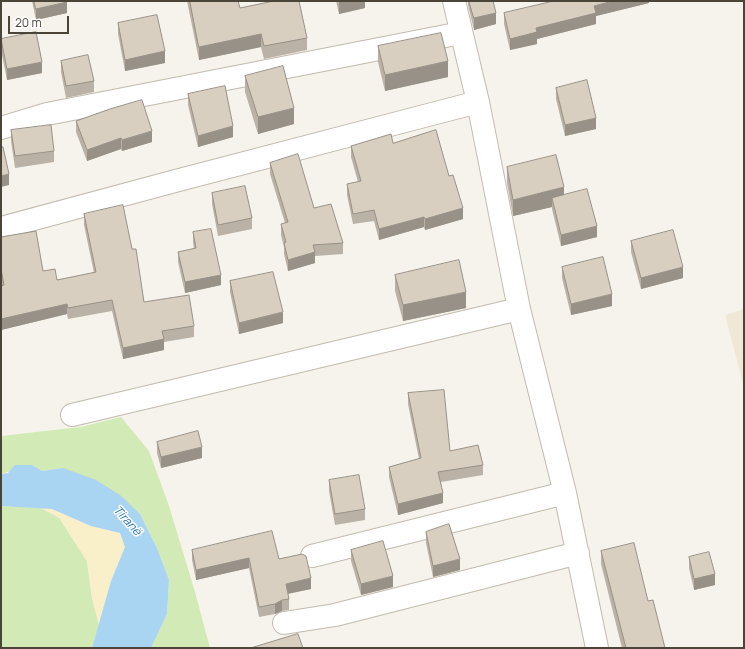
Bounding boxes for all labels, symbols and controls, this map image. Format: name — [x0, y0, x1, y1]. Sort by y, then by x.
scale bar — [10, 8, 71, 34]
text: 20 m — [15, 14, 42, 31]
water label: Tiranë — [110, 503, 144, 539]

